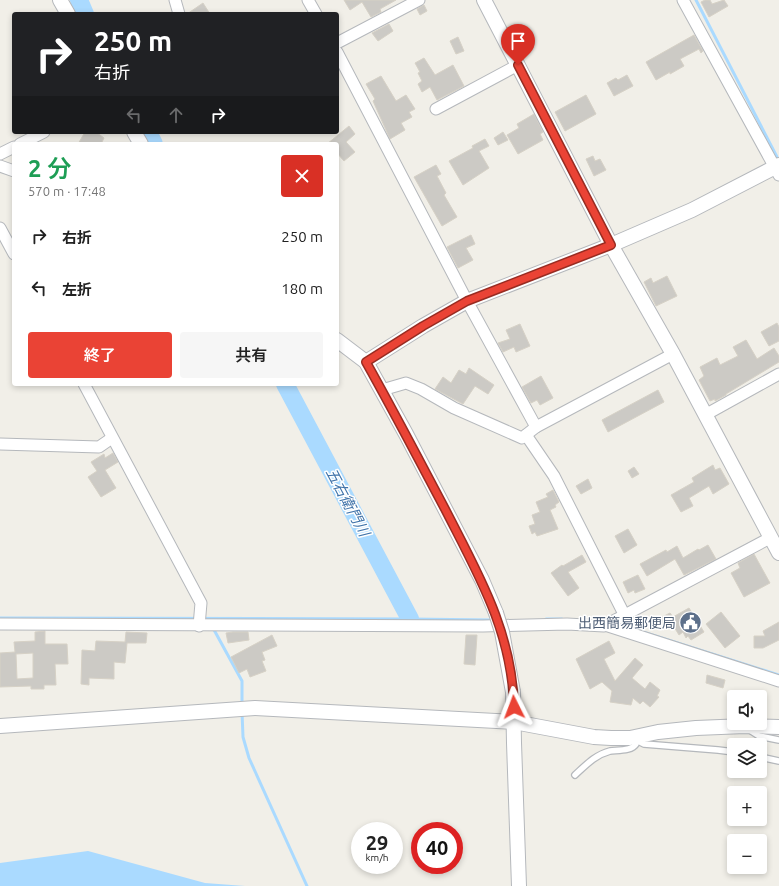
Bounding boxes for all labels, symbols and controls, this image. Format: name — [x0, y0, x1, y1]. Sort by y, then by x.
pin — [501, 24, 535, 65]
text: 250 m — [94, 25, 172, 56]
icon: right — [28, 28, 80, 80]
icon: arrive — [507, 30, 529, 52]
text: 右折 — [94, 62, 130, 82]
icon: left — [123, 104, 145, 126]
icon: ahead — [165, 104, 187, 126]
icon: right — [207, 104, 229, 126]
text: 2 分 — [28, 155, 71, 182]
button: close — [281, 155, 323, 197]
text: 570 m · 17:48 — [28, 184, 106, 198]
icon: right — [28, 225, 50, 247]
text: 250 m — [281, 228, 323, 245]
text: 右折 — [62, 229, 92, 246]
icon: left — [28, 277, 50, 299]
text: 180 m — [281, 280, 323, 297]
text: 左折 — [62, 281, 92, 298]
button: 終了 — [28, 332, 172, 378]
button: 共有 — [180, 332, 323, 378]
water label: 五右衛門川 — [323, 465, 374, 541]
public building icon: 出西簡易郵便局 — [678, 610, 704, 636]
place label: 出西簡易郵便局 — [578, 615, 676, 631]
position arrow — [493, 686, 535, 728]
map controls — [727, 690, 767, 874]
button: sound — [727, 690, 767, 730]
button: layers — [727, 738, 767, 778]
button: + — [727, 786, 767, 826]
speed limit sign: 40 — [411, 822, 463, 874]
text: 29 — [366, 831, 388, 854]
button: − — [727, 834, 767, 874]
text: km/h — [365, 852, 389, 863]

